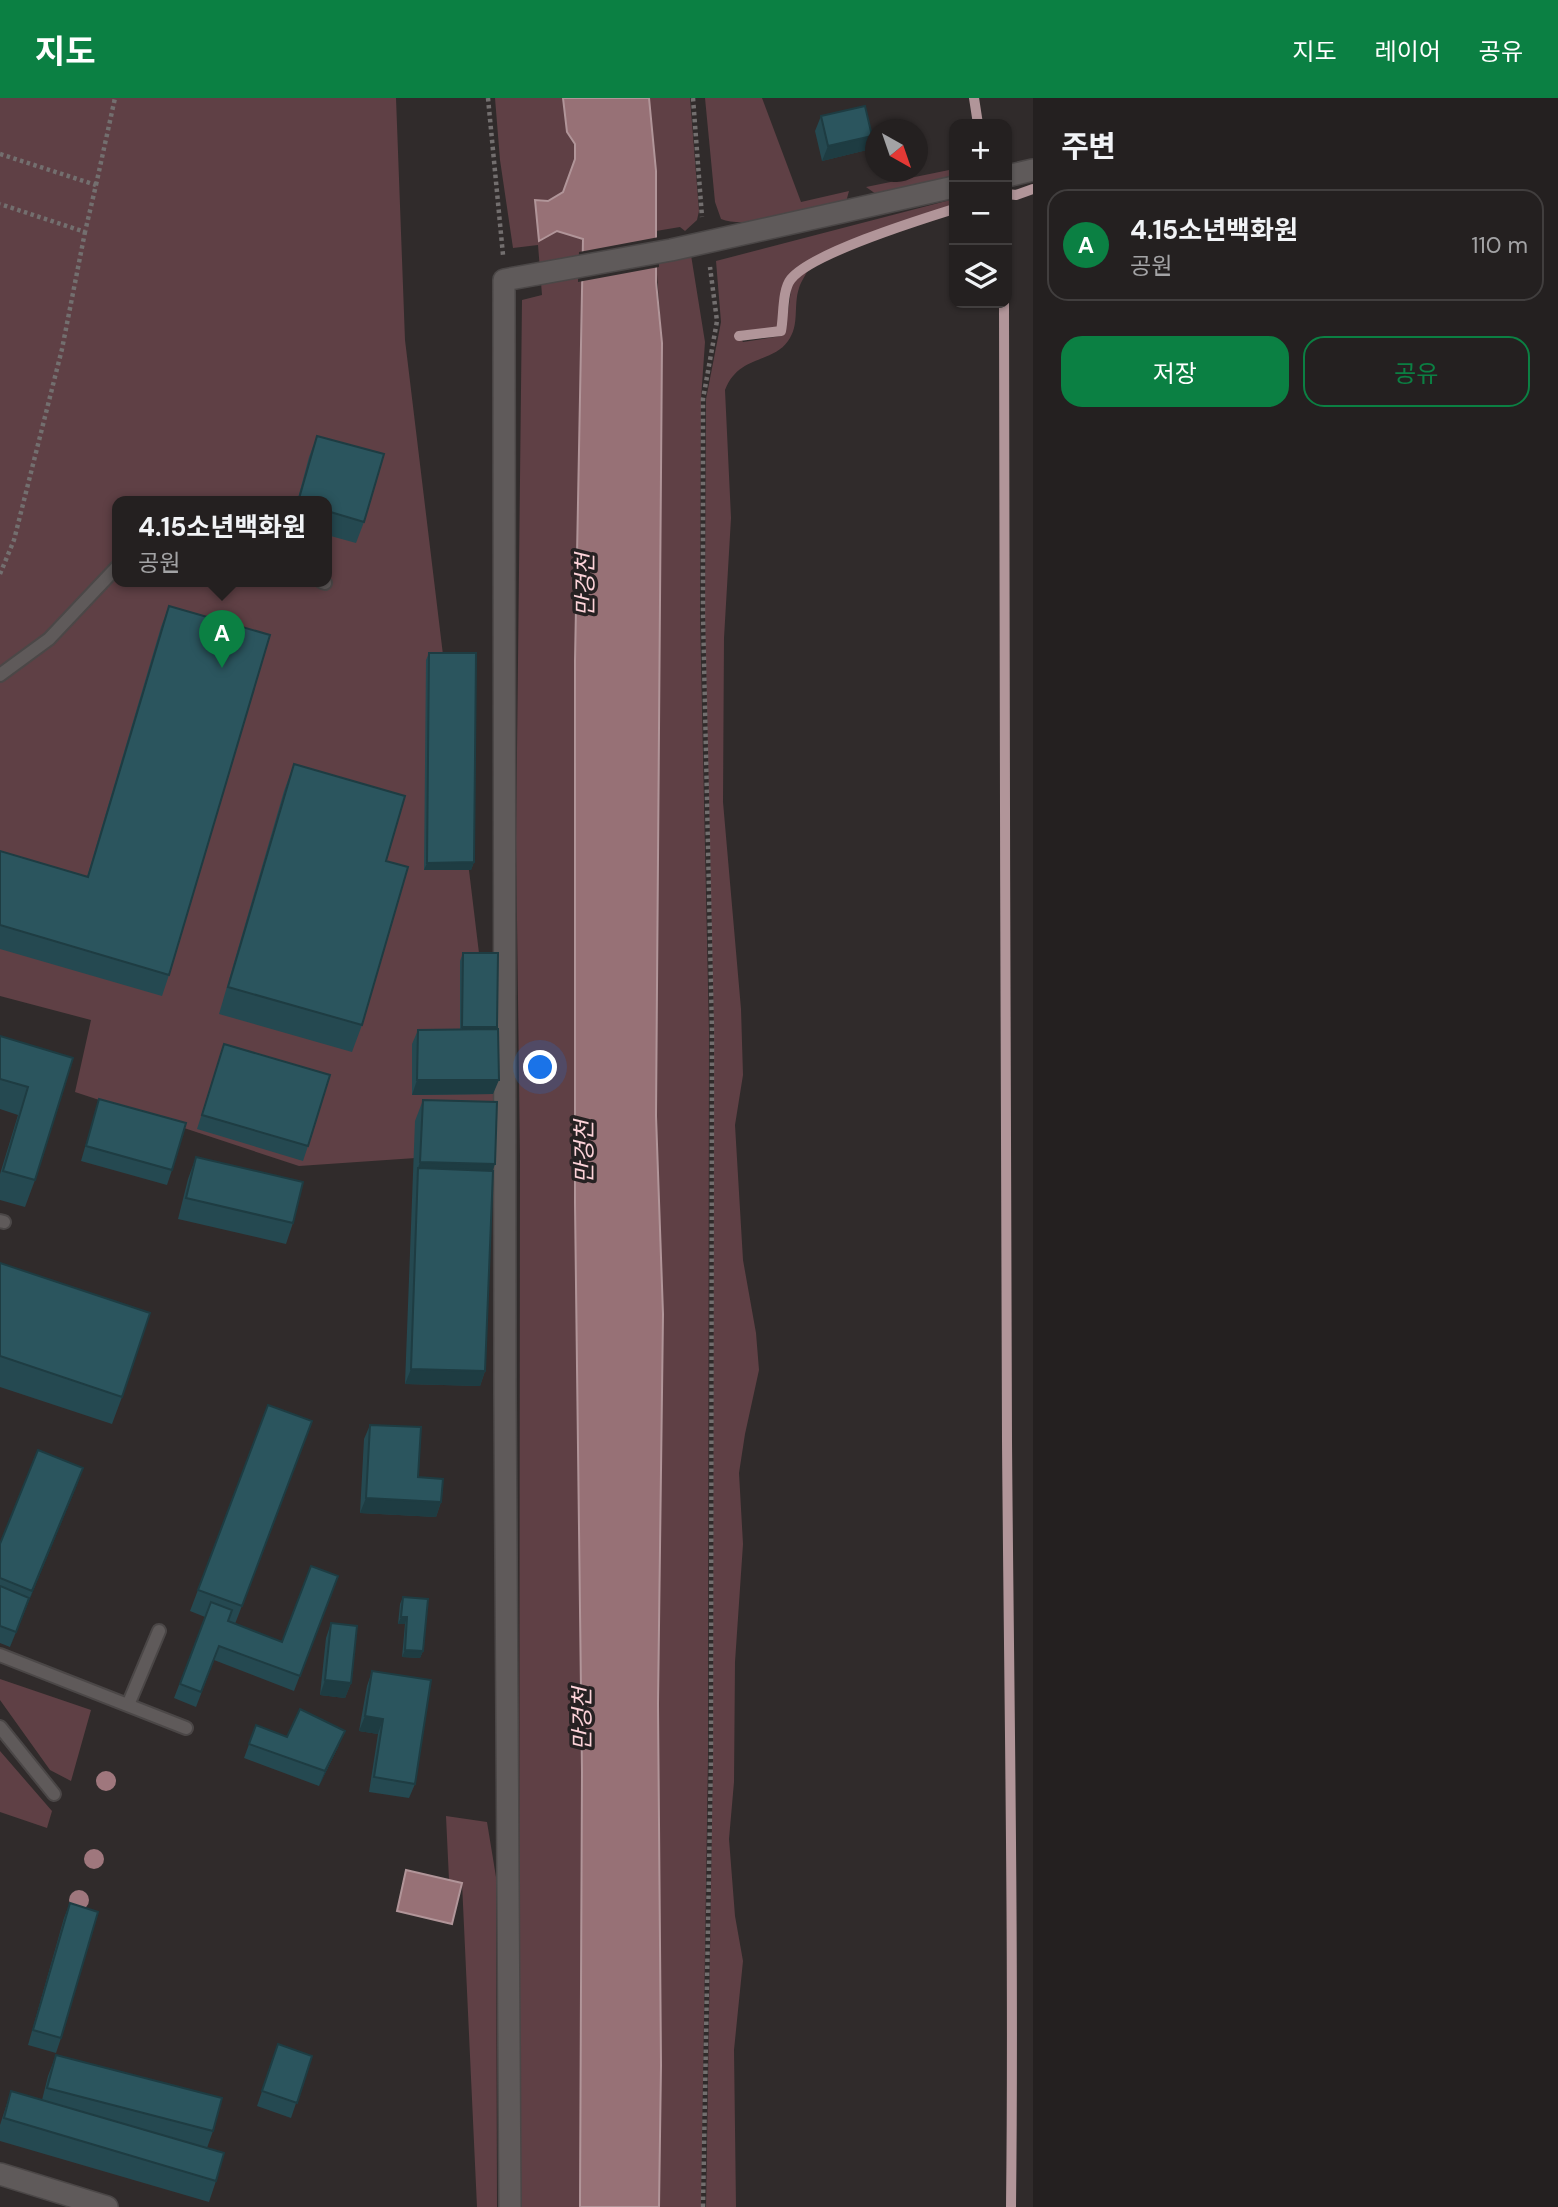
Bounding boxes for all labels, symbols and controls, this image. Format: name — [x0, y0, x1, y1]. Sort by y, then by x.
text: 지도 — [35, 30, 96, 73]
text: 지도 — [1292, 36, 1337, 67]
text: 레이어 — [1375, 36, 1441, 67]
text: 공유 — [1479, 36, 1523, 67]
north arrow — [865, 119, 928, 182]
map controls — [949, 119, 1012, 308]
button: + — [949, 119, 1012, 182]
text: 주변 — [1061, 127, 1116, 166]
button: − — [949, 182, 1012, 245]
text: 4.15소년백화원 — [1130, 213, 1298, 247]
text: A — [1078, 230, 1094, 260]
text: 110 m — [1471, 230, 1528, 260]
button: layers — [949, 245, 1012, 308]
text: 공원 — [1130, 251, 1172, 281]
button: 저장 — [1061, 336, 1289, 407]
button: 공유 — [1303, 336, 1530, 407]
popup — [112, 496, 332, 587]
text: 4.15소년백화원 — [138, 510, 306, 544]
text: 공원 — [138, 548, 180, 578]
water label: 만겅천 — [570, 550, 600, 617]
pin: A — [199, 610, 245, 668]
your location — [523, 1050, 557, 1084]
water label: 만겅천 — [569, 1117, 599, 1184]
water label: 만겅천 — [567, 1684, 597, 1751]

